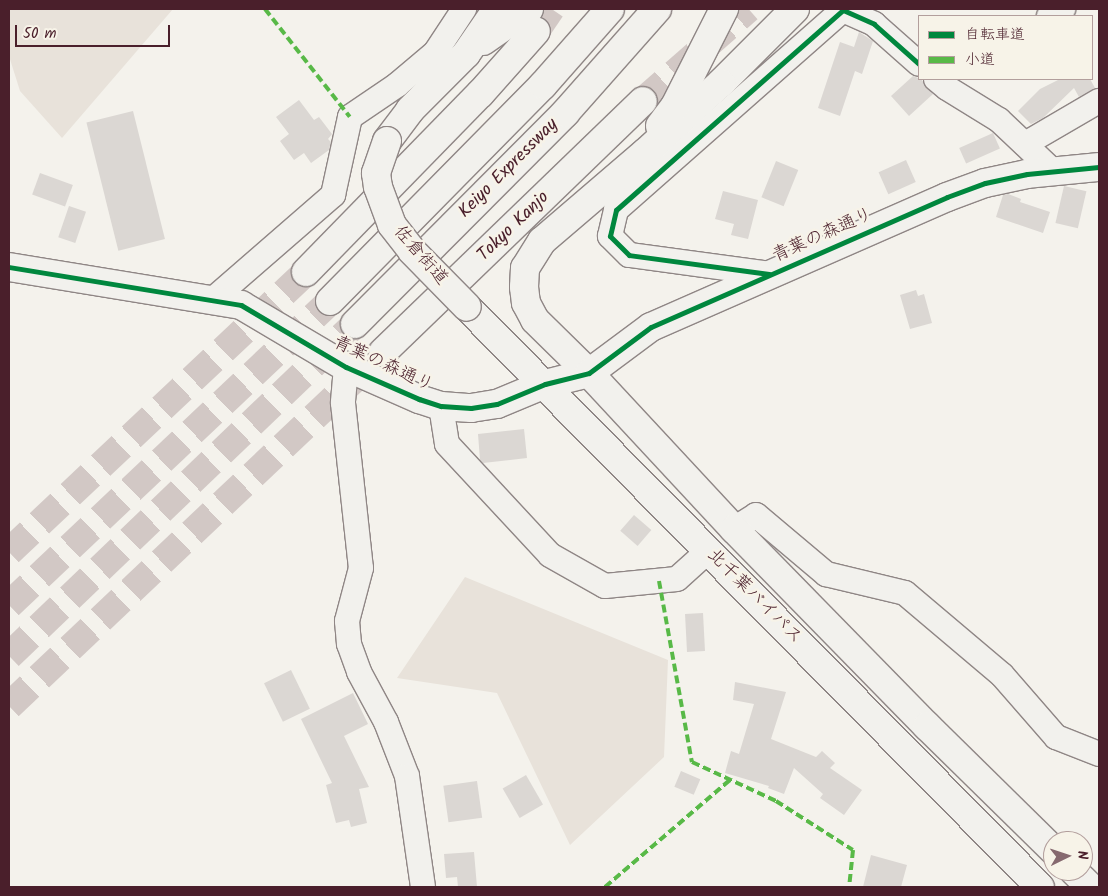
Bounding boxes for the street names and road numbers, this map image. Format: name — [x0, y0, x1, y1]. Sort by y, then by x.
street label: Keiyo Expressway — [455, 115, 563, 223]
street label: Tokyo Kanjo — [474, 187, 554, 267]
street label: 青葉の森通り — [769, 204, 877, 268]
street label: 佐倉街道 — [388, 222, 452, 290]
street label: 青葉の森通り — [329, 332, 437, 398]
street label: 北千葉バイパス — [702, 545, 806, 649]

